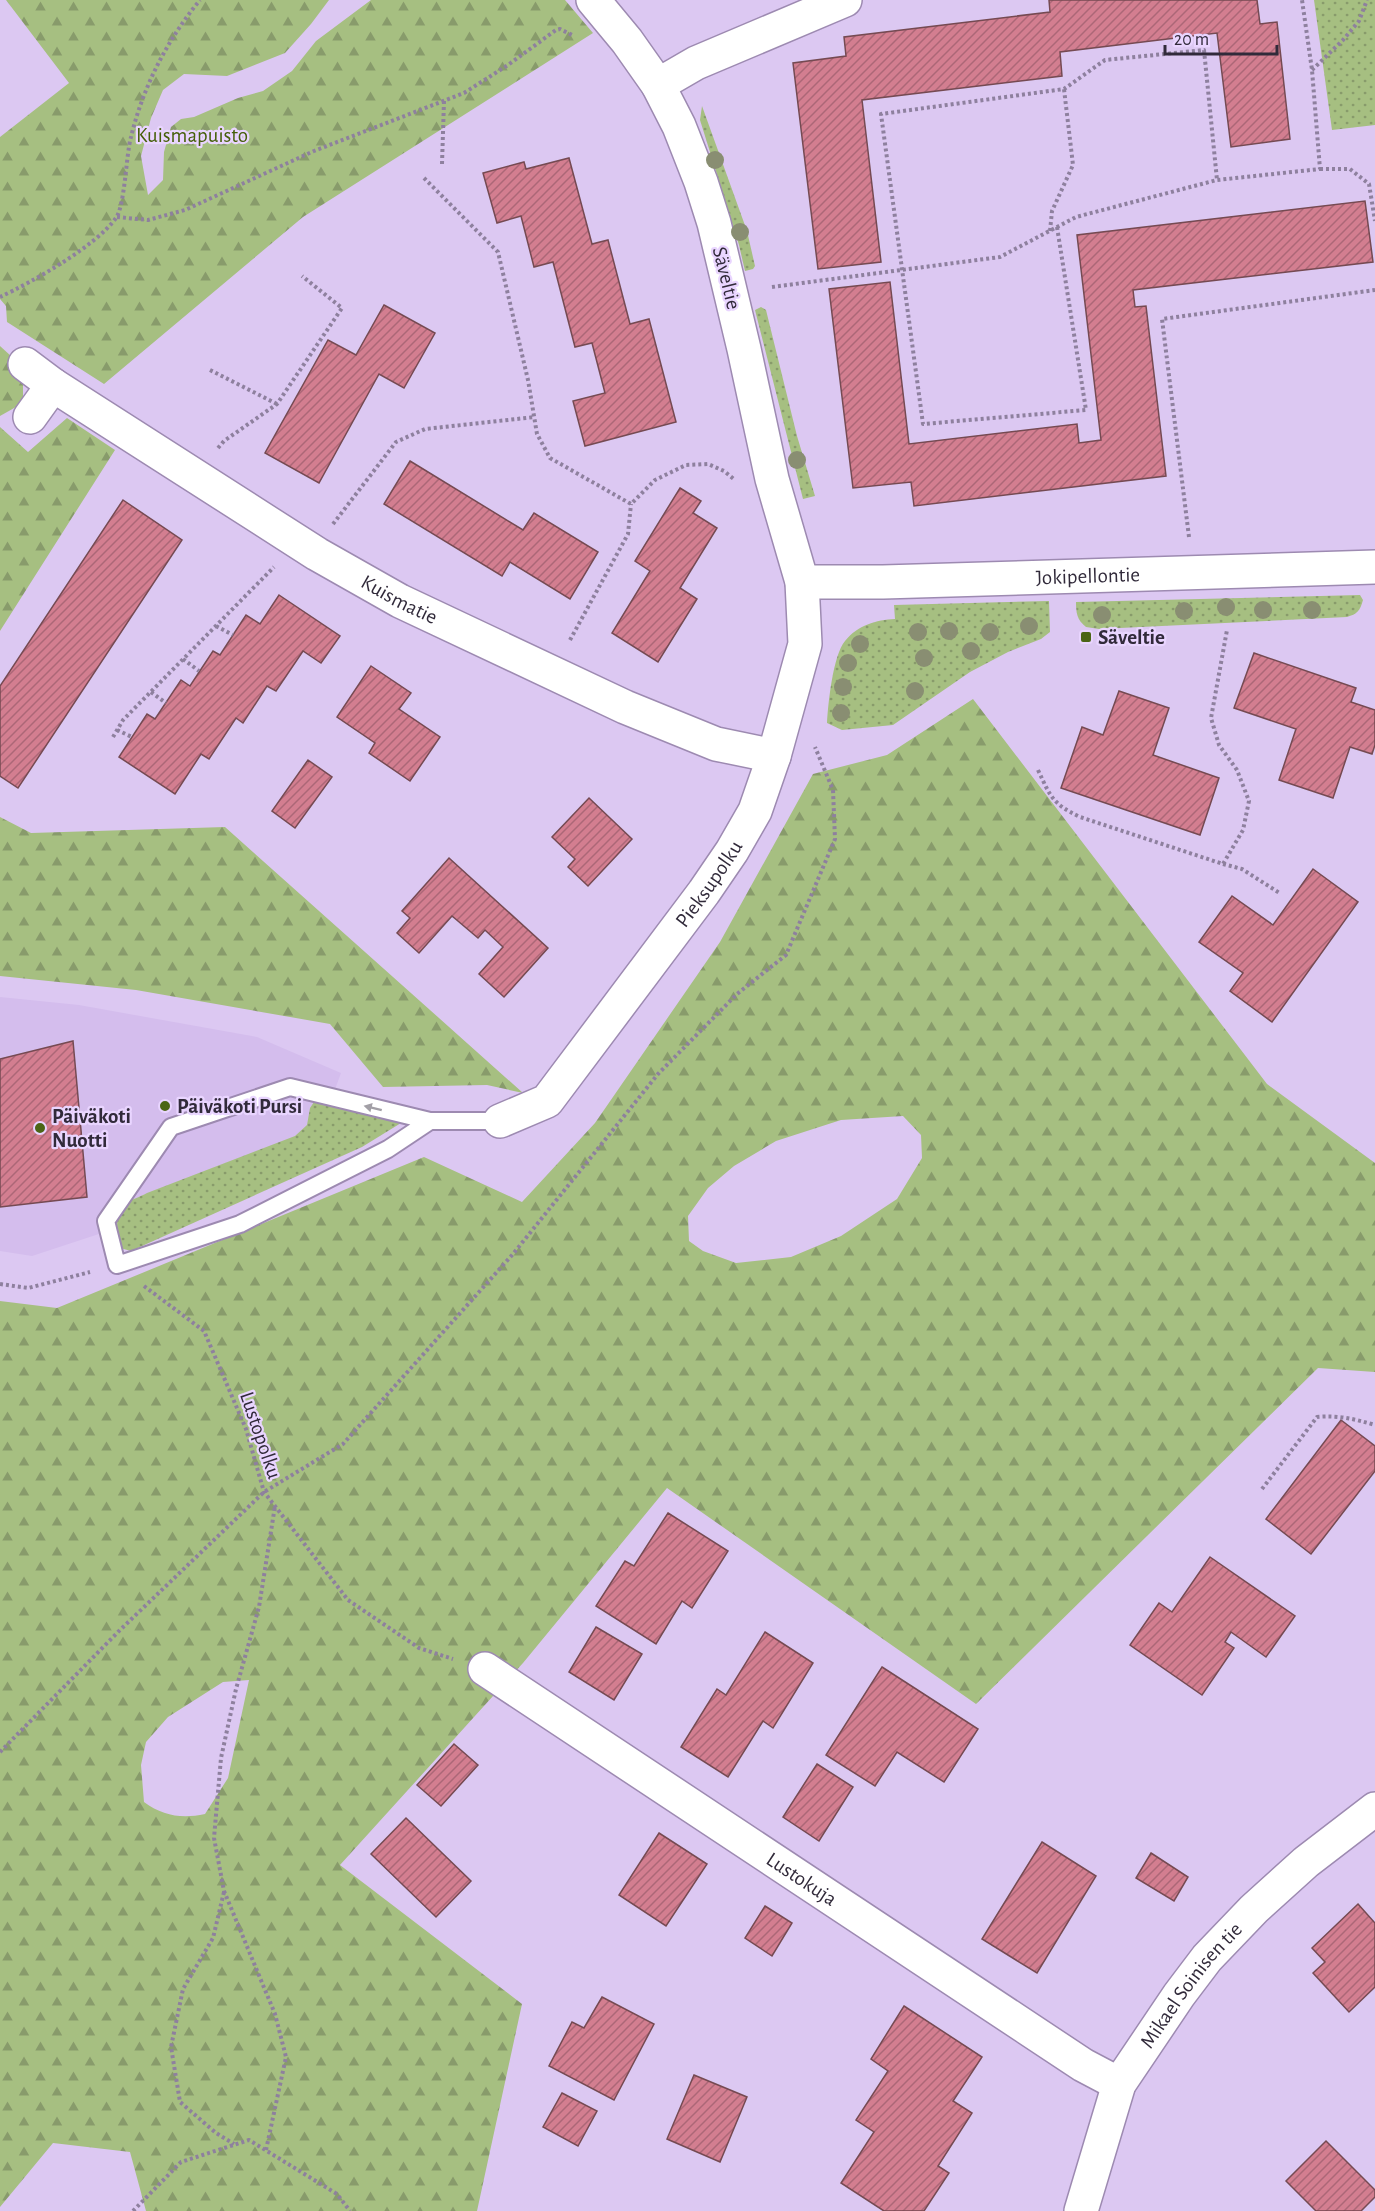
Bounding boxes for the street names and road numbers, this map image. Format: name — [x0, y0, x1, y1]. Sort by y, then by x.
street label: Säveltie — [709, 245, 744, 312]
street label: Jokipellontie — [1035, 564, 1140, 588]
street label: Kuismatie — [357, 571, 441, 628]
street label: Pieksupolku — [672, 837, 747, 931]
street label: Lustopolku — [236, 1389, 285, 1482]
street label: Lustokuja — [763, 1849, 841, 1910]
street label: Mikael Soinisen tie — [1136, 1918, 1246, 2052]

